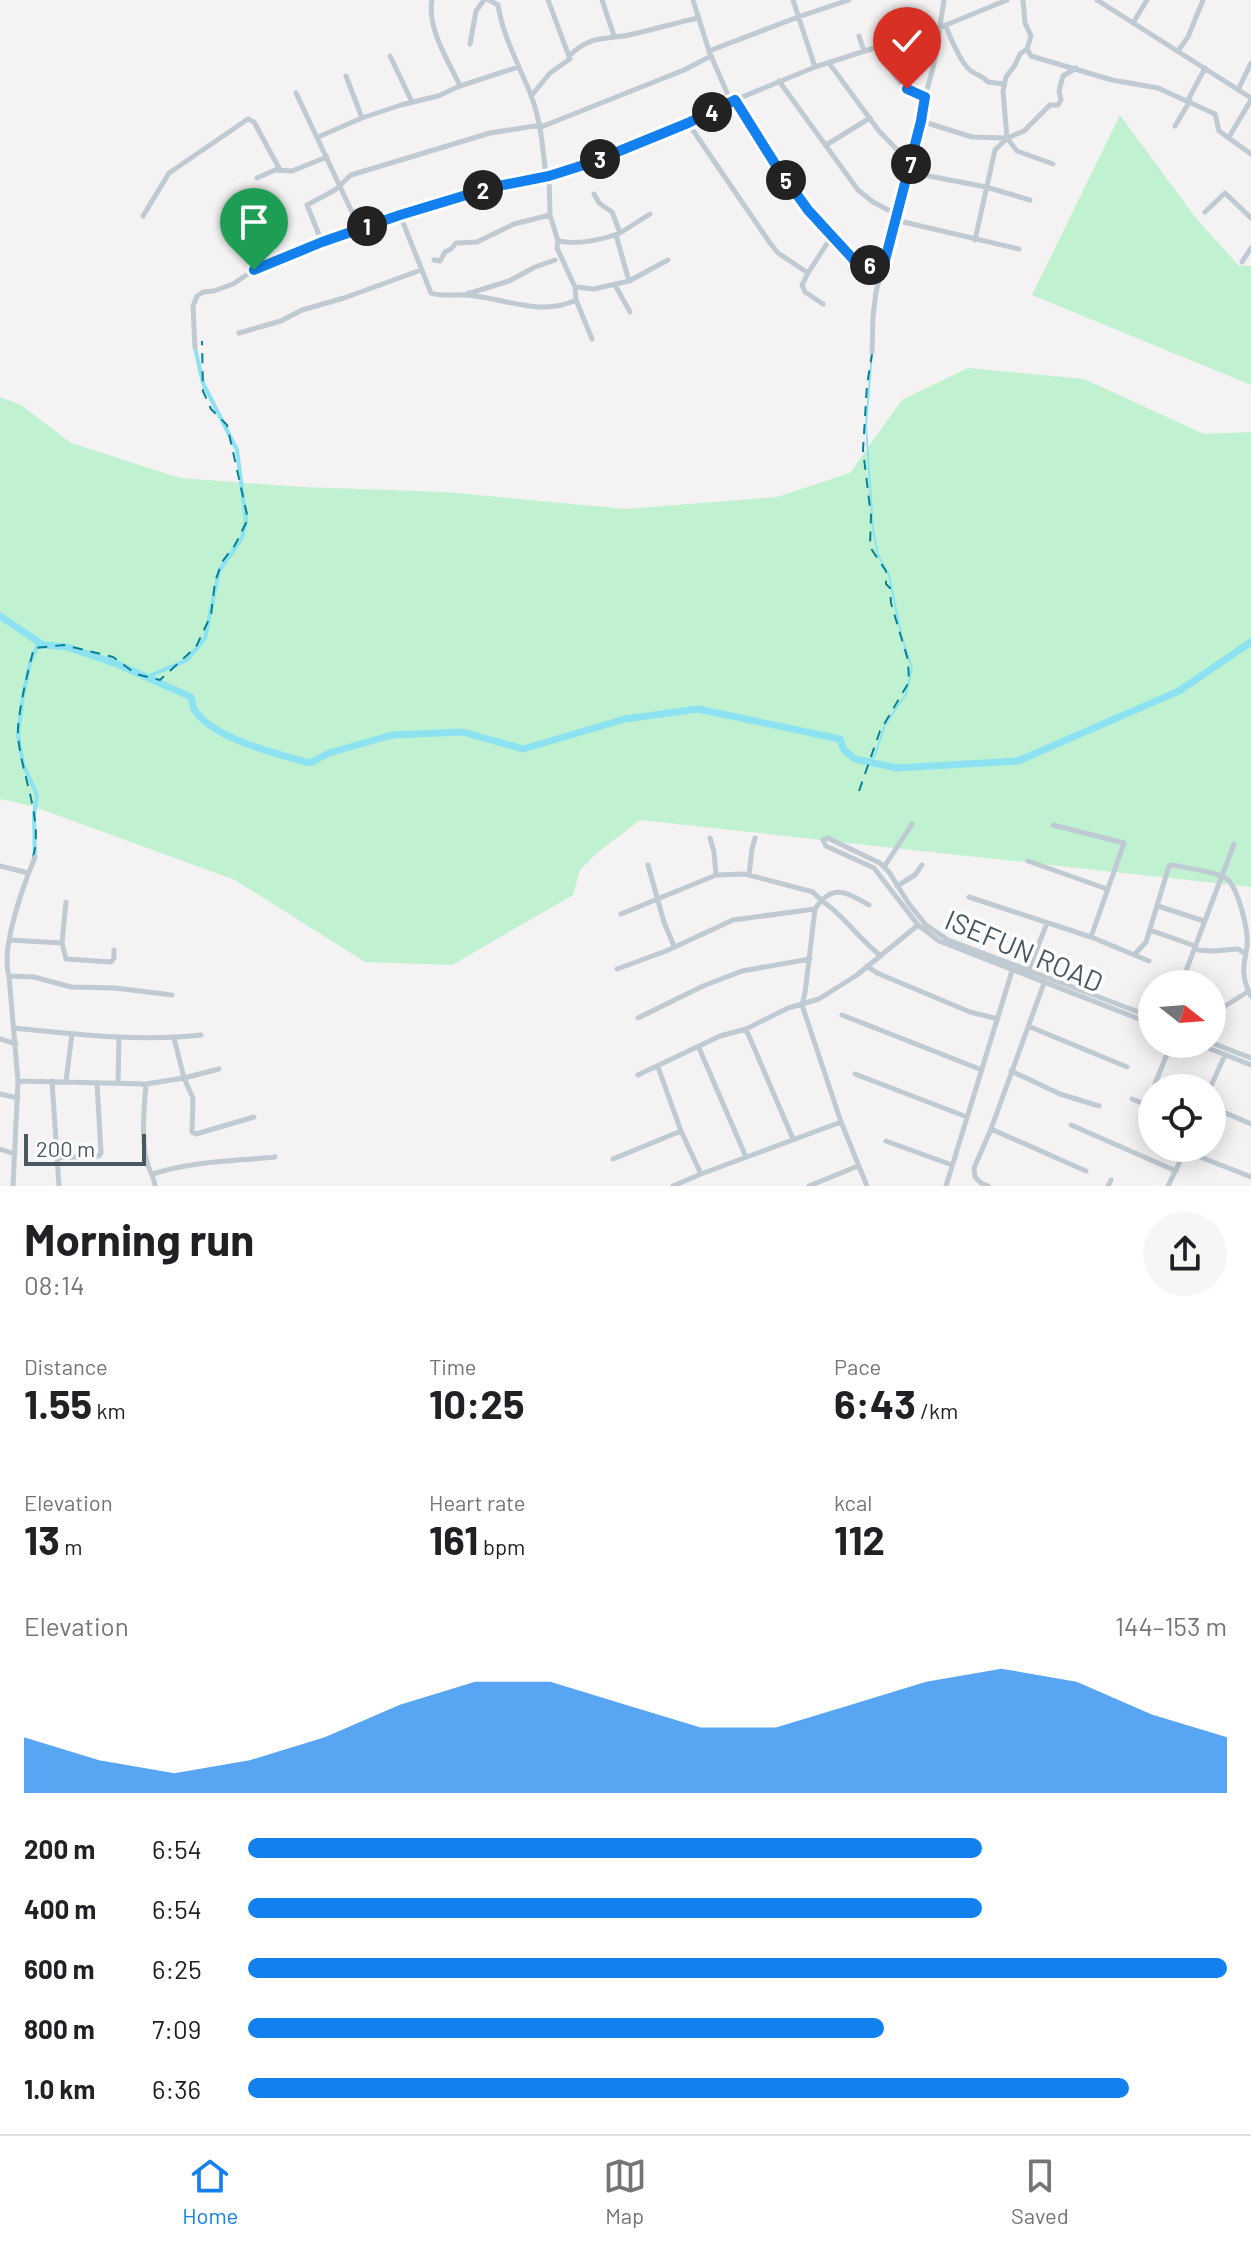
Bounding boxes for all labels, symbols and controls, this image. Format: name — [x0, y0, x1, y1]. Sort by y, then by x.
pin — [873, 7, 941, 89]
icon: check — [885, 19, 929, 63]
pin: 4 — [692, 92, 732, 132]
text: 4 — [705, 99, 719, 125]
pin: 3 — [580, 139, 620, 179]
pin: 7 — [891, 144, 931, 184]
text: 3 — [594, 146, 606, 172]
text: 7 — [906, 151, 916, 177]
pin: 5 — [766, 160, 806, 200]
text: 5 — [780, 167, 792, 193]
pin: 2 — [463, 170, 503, 210]
text: 2 — [477, 177, 489, 203]
pin — [220, 188, 288, 270]
icon: arrive — [232, 200, 276, 244]
pin: 1 — [347, 206, 387, 246]
text: 1 — [363, 213, 371, 239]
pin: 6 — [850, 245, 890, 285]
text: 6 — [864, 252, 876, 278]
street label: ISEFUN ROAD — [940, 902, 1108, 999]
north arrow — [1138, 970, 1226, 1058]
map controls — [1138, 970, 1226, 1162]
button: locate — [1138, 1074, 1226, 1162]
scale bar — [24, 1130, 146, 1166]
text: 200 m — [36, 1135, 95, 1161]
text: Morning run — [24, 1212, 254, 1265]
button: share — [1143, 1212, 1227, 1296]
text: 08:14 — [24, 1269, 84, 1300]
text: Distance — [24, 1353, 108, 1379]
text: Time — [429, 1353, 477, 1379]
text: Pace — [834, 1353, 881, 1379]
text: 1.55 — [24, 1379, 92, 1427]
text: 10:25 — [429, 1379, 524, 1427]
text: 6:43 — [834, 1379, 916, 1427]
text: km — [92, 1397, 126, 1423]
text: /km — [916, 1397, 958, 1423]
text: Elevation — [24, 1489, 113, 1515]
text: Heart rate — [429, 1489, 526, 1515]
text: kcal — [834, 1489, 872, 1515]
text: 13 — [24, 1515, 60, 1563]
text: 161 — [429, 1515, 479, 1563]
text: 112 — [834, 1515, 885, 1563]
text: m — [60, 1533, 82, 1559]
text: bpm — [479, 1533, 525, 1559]
text: Elevation — [24, 1610, 129, 1641]
text: 144–153 m — [1115, 1610, 1227, 1641]
text: 200 m — [24, 1833, 95, 1864]
text: 6:54 — [152, 1833, 202, 1864]
text: 400 m — [24, 1893, 96, 1924]
text: 6:54 — [152, 1893, 202, 1924]
text: 600 m — [24, 1953, 95, 1984]
text: 6:25 — [152, 1953, 202, 1984]
text: 800 m — [24, 2013, 95, 2044]
text: 7:09 — [152, 2013, 201, 2044]
text: 1.0 km — [24, 2073, 95, 2104]
text: 6:36 — [152, 2073, 201, 2104]
tab: Home — [182, 2154, 238, 2228]
tab: Map — [603, 2154, 647, 2228]
tab: Saved — [1011, 2154, 1069, 2228]

